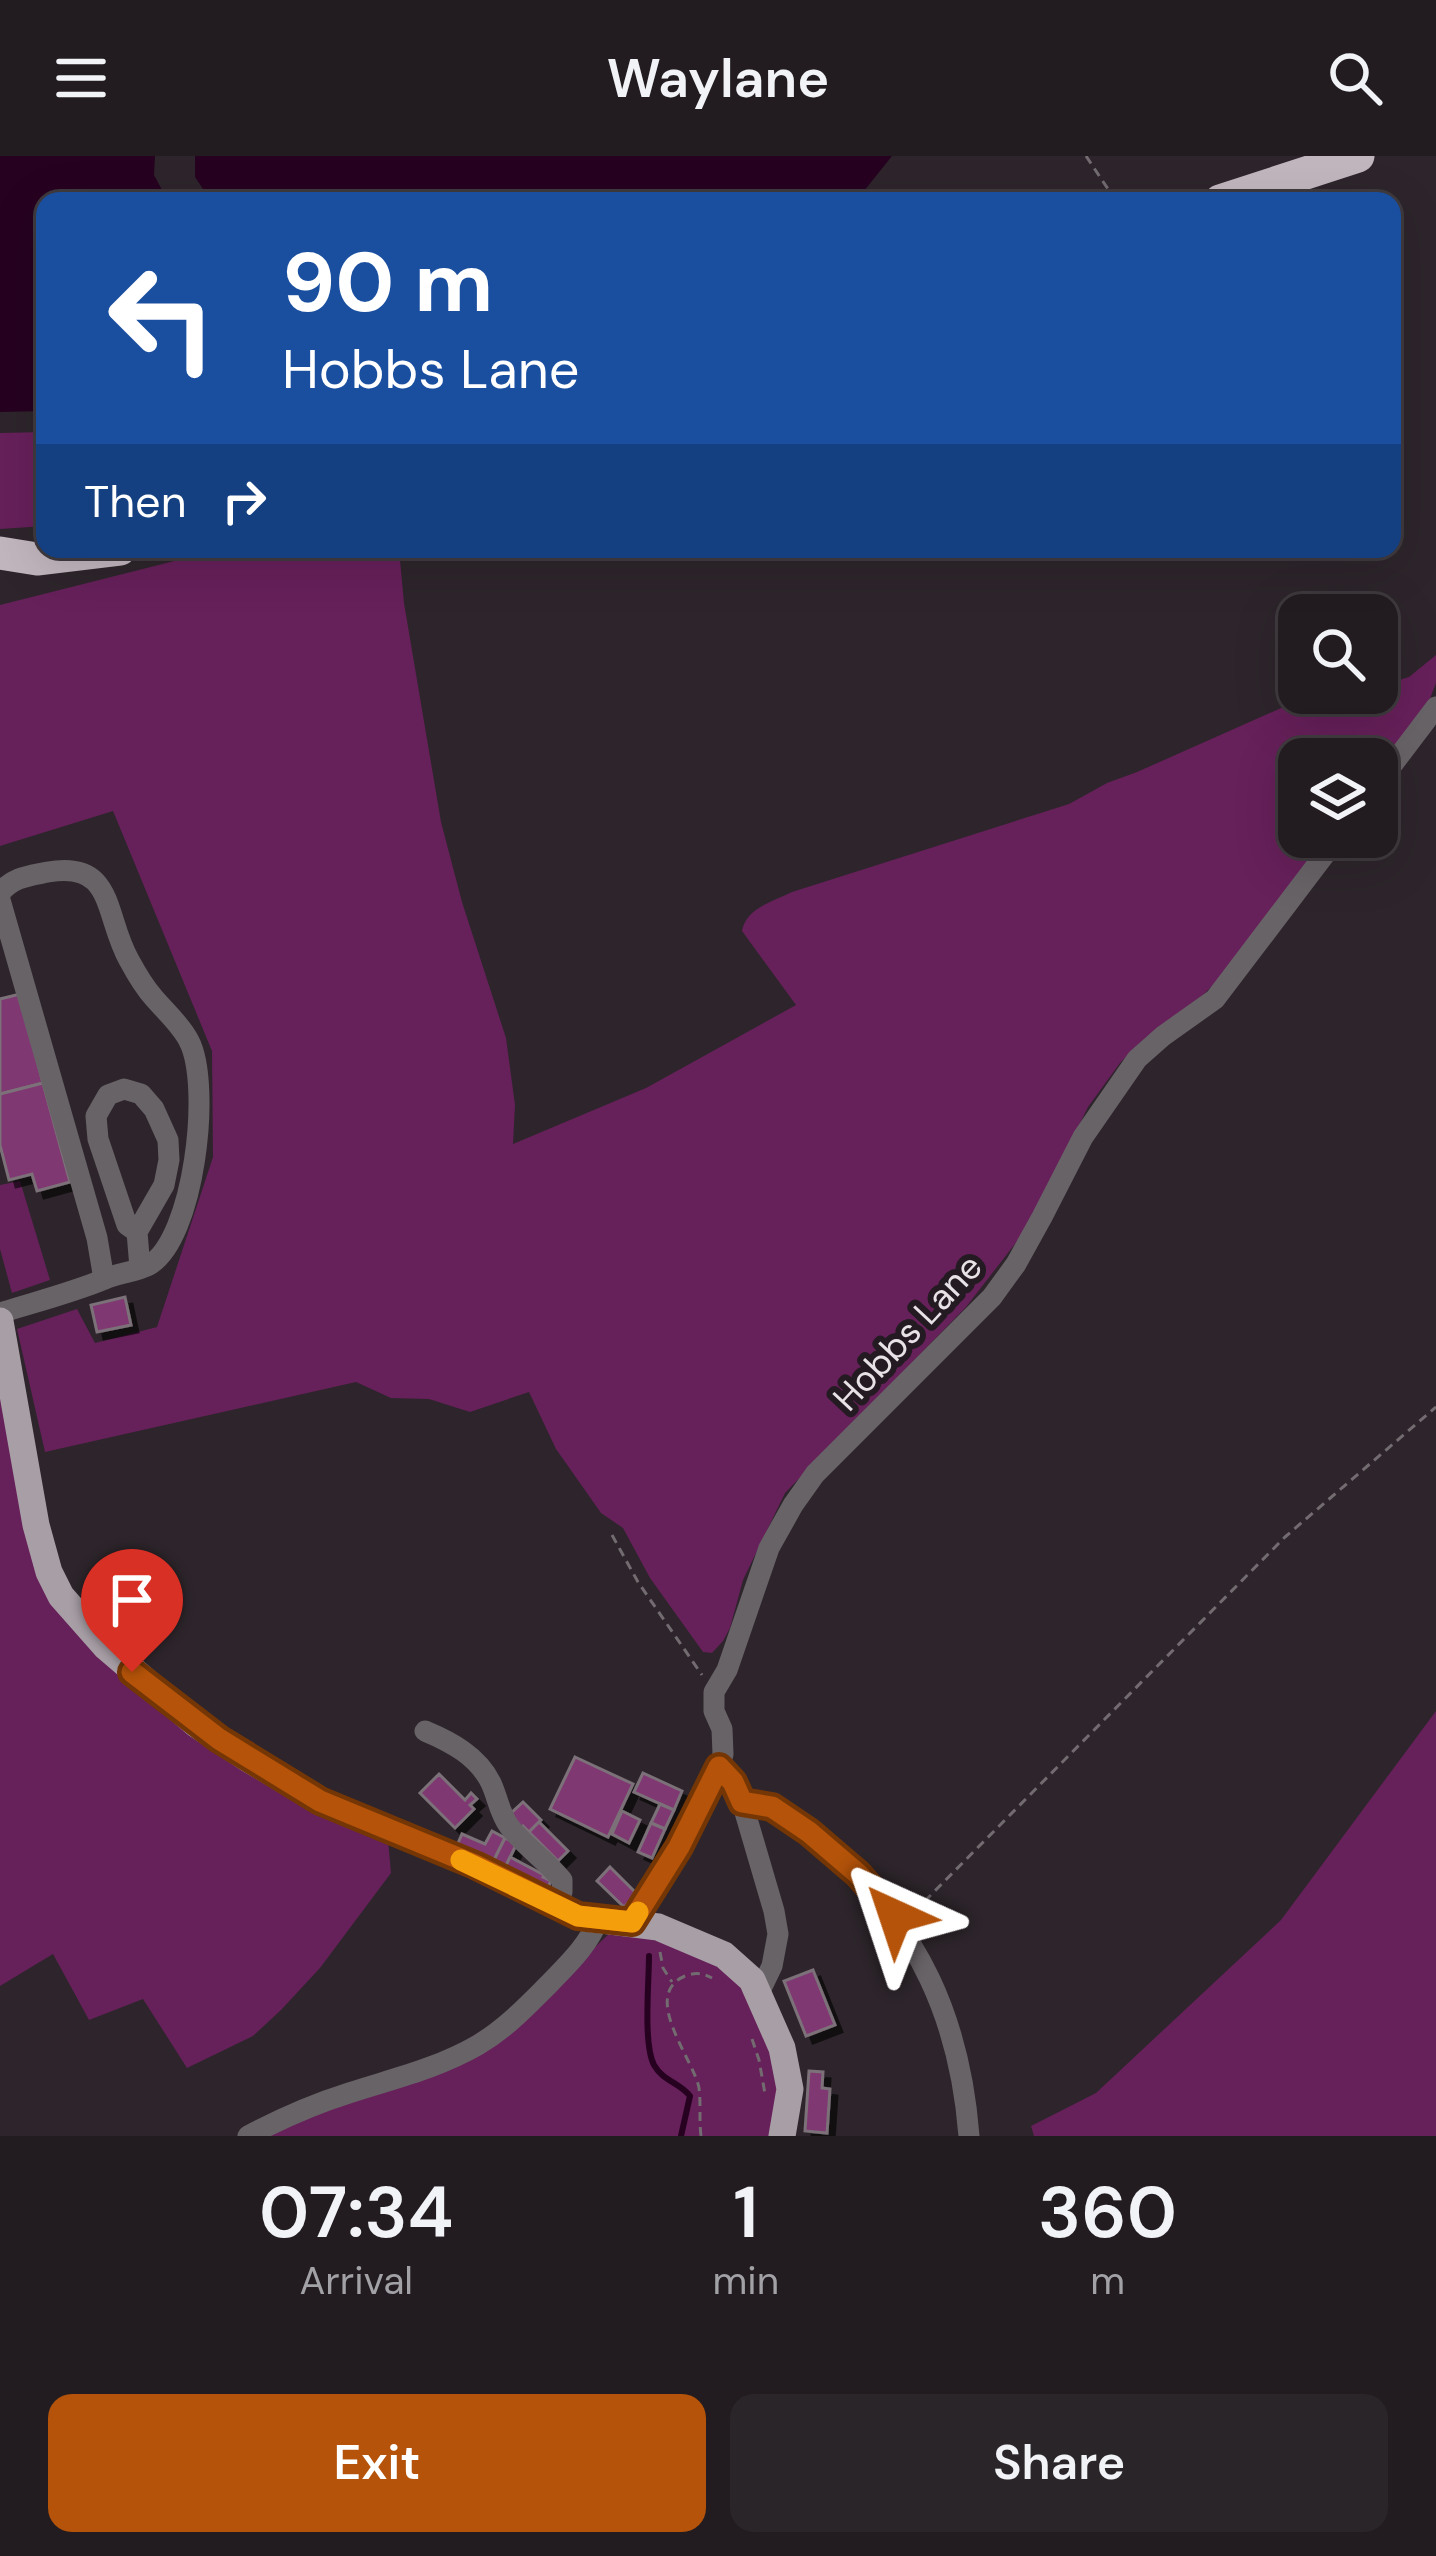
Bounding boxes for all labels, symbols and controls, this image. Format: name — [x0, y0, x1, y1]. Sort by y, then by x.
text: Waylane — [607, 43, 829, 114]
icon: menu — [48, 45, 114, 111]
icon: search — [1322, 45, 1388, 111]
text: 90 m — [282, 228, 493, 337]
icon: left — [84, 240, 240, 396]
text: Hobbs Lane — [282, 334, 579, 405]
icon: right — [211, 468, 277, 534]
text: Then — [84, 472, 187, 531]
map controls — [1278, 594, 1398, 858]
button: search — [1278, 594, 1398, 714]
button: layers — [1278, 738, 1398, 858]
street label: Hobbs Lane — [823, 1244, 992, 1421]
pin — [81, 1549, 183, 1672]
icon: arrive — [99, 1567, 165, 1633]
position arrow — [832, 1853, 958, 1979]
text: 07:34 — [259, 2166, 454, 2259]
text: 1 — [733, 2166, 758, 2259]
text: 360 — [1038, 2166, 1177, 2259]
text: Arrival — [299, 2255, 413, 2306]
text: min — [713, 2255, 779, 2306]
text: m — [1090, 2255, 1125, 2306]
button: Exit — [48, 2394, 706, 2532]
button: Share — [730, 2394, 1388, 2532]

